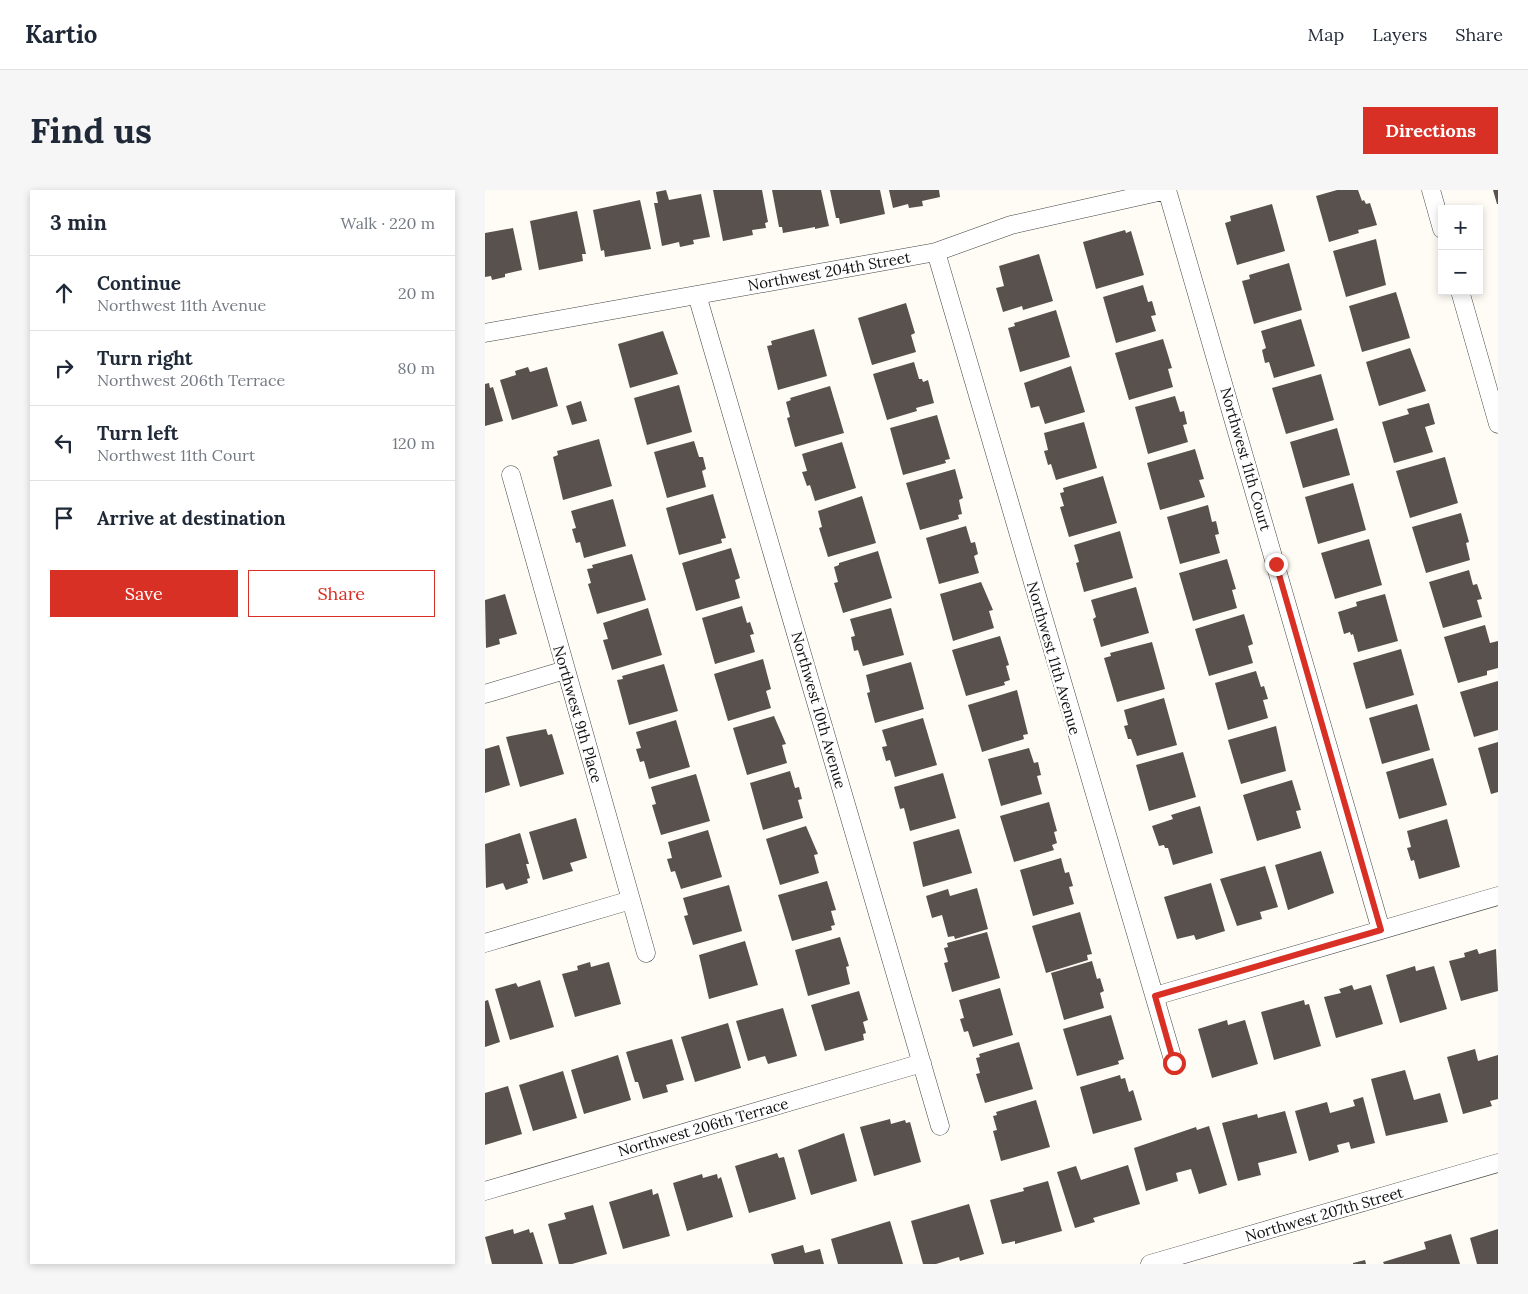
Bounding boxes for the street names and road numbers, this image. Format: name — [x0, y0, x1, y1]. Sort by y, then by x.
street label: Northwest 204th Street — [746, 247, 912, 295]
street label: Northwest 11th Court — [1216, 385, 1276, 533]
street label: Northwest 11th Avenue — [1023, 579, 1085, 737]
street label: Northwest 10th Avenue — [787, 629, 851, 791]
street label: Northwest 9th Place — [549, 643, 607, 785]
street label: Northwest 206th Terrace — [616, 1094, 790, 1160]
street label: Northwest 207th Street — [1243, 1182, 1405, 1246]

